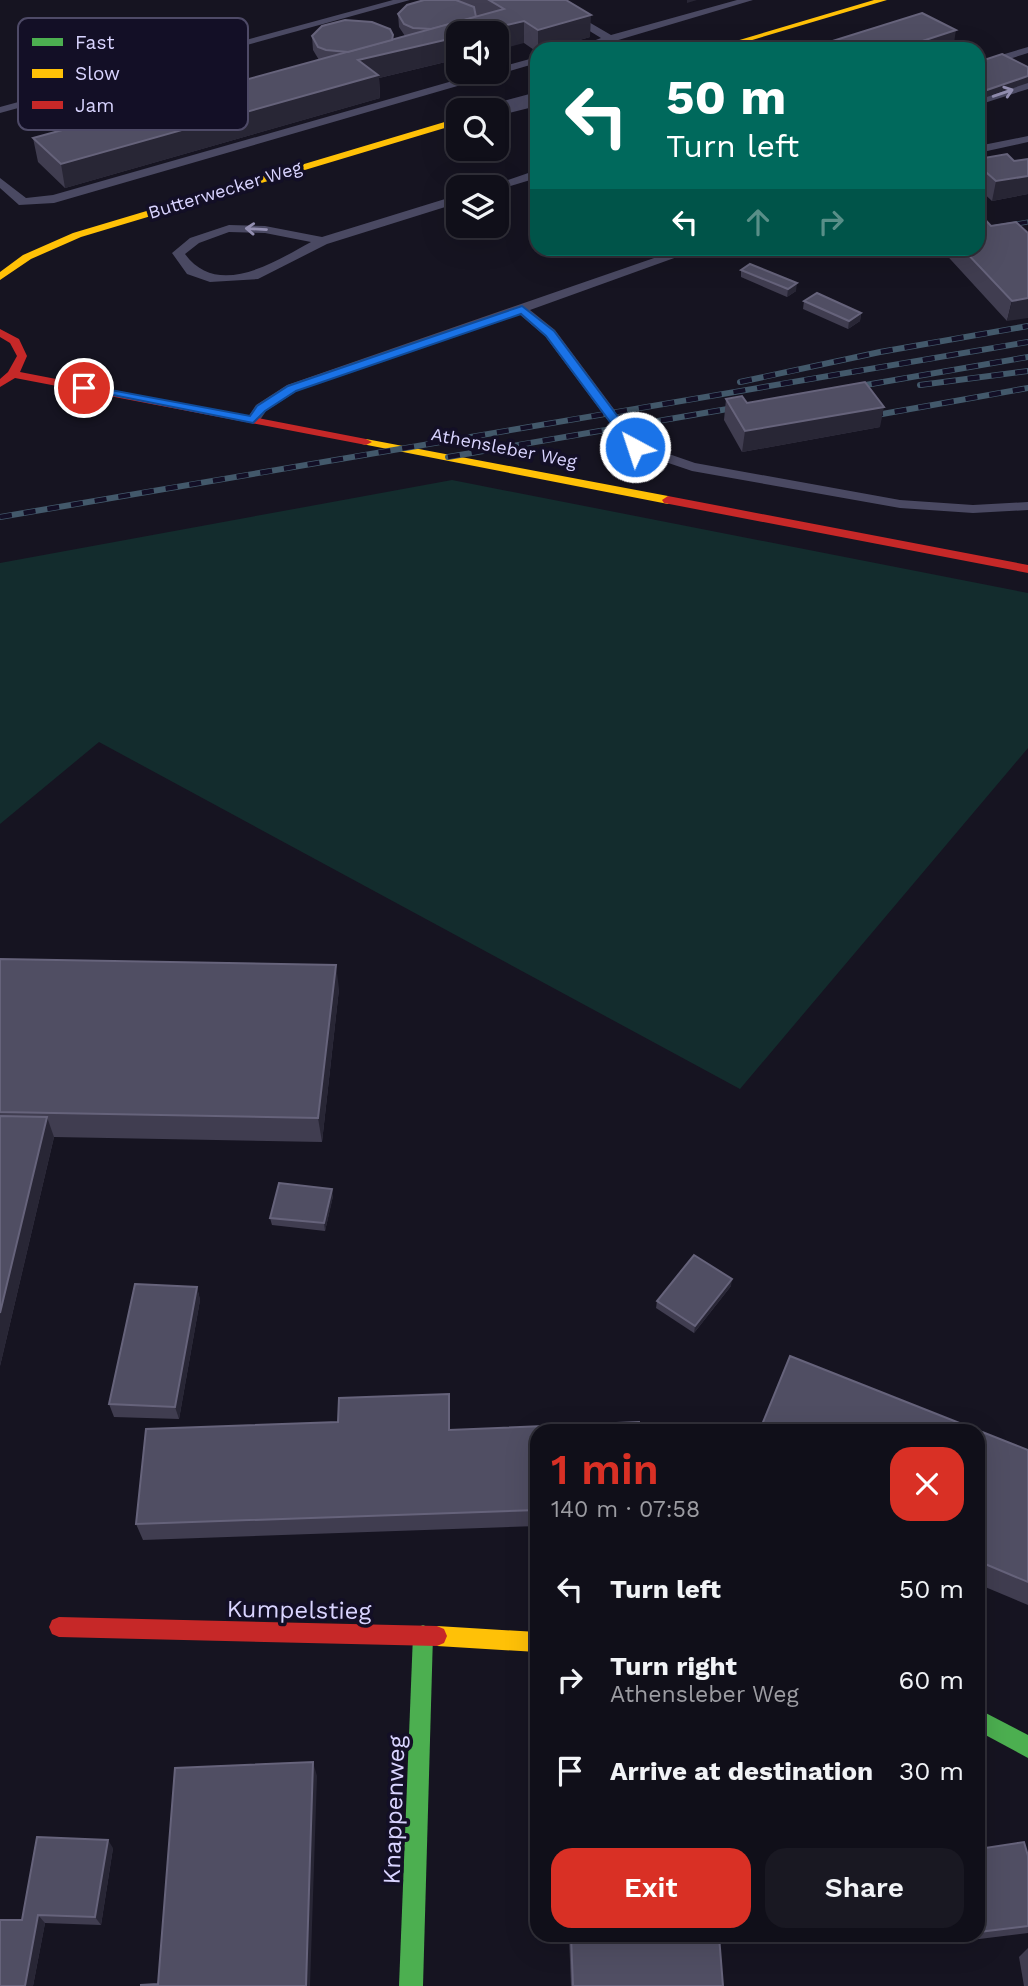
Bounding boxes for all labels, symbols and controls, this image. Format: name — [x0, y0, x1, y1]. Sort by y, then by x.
legend — [18, 18, 248, 130]
map controls — [446, 21, 509, 238]
button: sound — [446, 21, 509, 84]
text: Fast — [75, 31, 114, 54]
text: Slow — [75, 62, 120, 85]
text: 50 m — [666, 68, 786, 126]
icon: left — [551, 70, 642, 161]
one-way arrow — [992, 86, 1014, 98]
text: Jam — [75, 94, 114, 117]
button: search — [446, 98, 509, 161]
text: Turn left — [666, 127, 799, 165]
street label: Butterwecker Weg — [146, 156, 304, 223]
button: layers — [446, 175, 509, 238]
icon: left — [666, 203, 704, 241]
icon: ahead — [739, 203, 777, 241]
icon: right — [812, 203, 850, 241]
one-way arrow — [244, 222, 267, 235]
pin — [54, 358, 114, 418]
icon: arrive — [65, 369, 103, 407]
position arrow — [598, 410, 672, 484]
street label: Athensleber Weg — [430, 423, 579, 472]
text: 1 min — [551, 1445, 659, 1494]
button: close — [890, 1447, 964, 1521]
text: 140 m · 07:58 — [551, 1496, 700, 1523]
icon: left — [551, 1570, 589, 1608]
text: Turn left — [610, 1574, 721, 1604]
text: 50 m — [899, 1574, 964, 1604]
street label: Kumpelstieg — [226, 1595, 372, 1625]
text: Turn right — [610, 1651, 737, 1681]
icon: right — [551, 1661, 589, 1699]
text: 60 m — [898, 1665, 964, 1695]
text: Athensleber Weg — [610, 1681, 799, 1708]
street label: Knappenweg — [377, 1735, 411, 1885]
icon: arrive — [551, 1752, 589, 1790]
text: Arrive at destination — [610, 1756, 873, 1786]
text: 30 m — [899, 1756, 964, 1786]
button: Exit — [551, 1848, 751, 1928]
button: Share — [765, 1848, 964, 1928]

